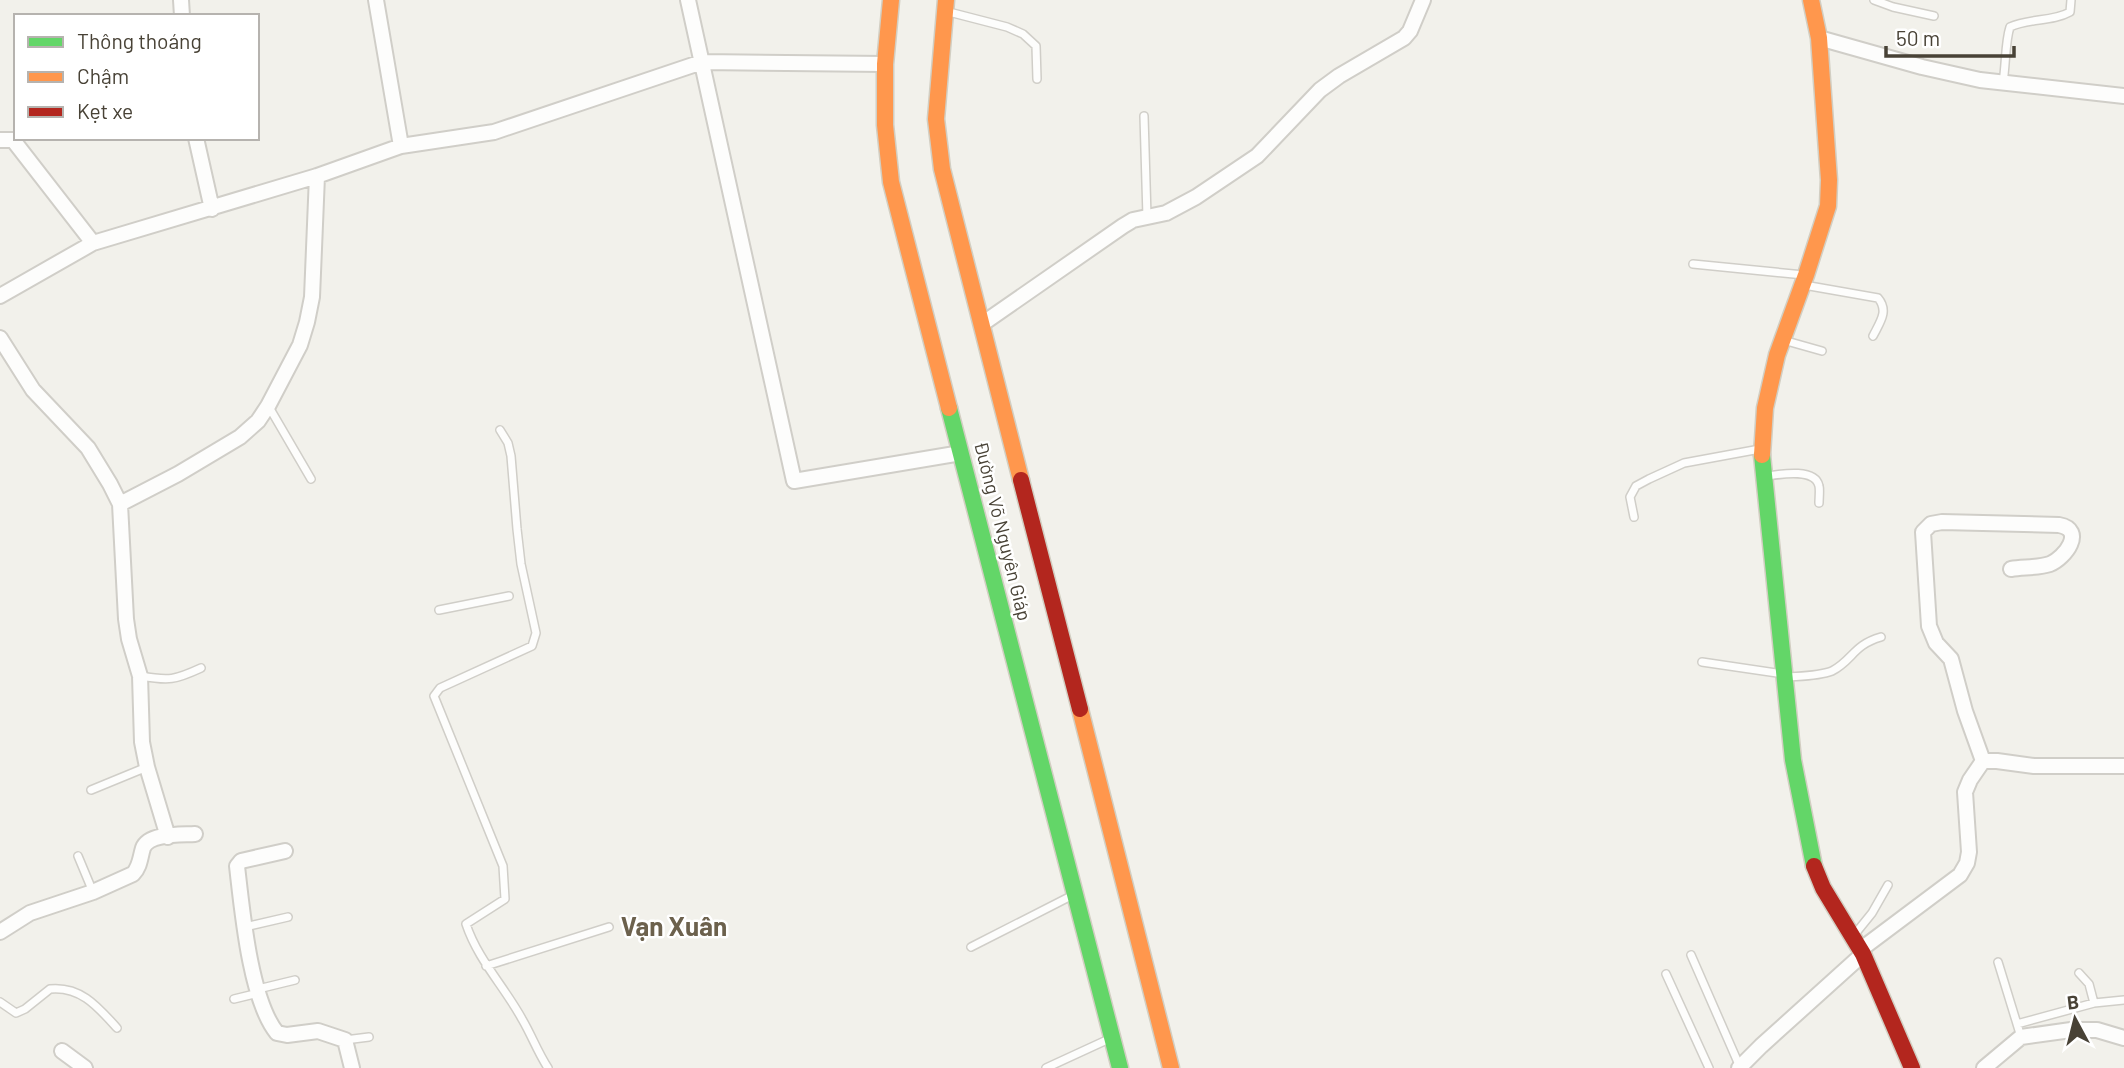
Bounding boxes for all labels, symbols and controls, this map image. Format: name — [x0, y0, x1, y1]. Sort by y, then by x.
legend — [14, 14, 259, 140]
scale bar — [1886, 14, 2014, 58]
text: 50 m — [1896, 25, 1940, 50]
text: Thông thoáng — [77, 28, 202, 53]
text: Chậm — [77, 63, 129, 88]
text: Kẹt xe — [77, 98, 133, 123]
street label: Đường Võ Nguyên Giáp — [970, 439, 1037, 623]
district label: Vạn Xuân — [621, 910, 727, 941]
north arrow — [2040, 984, 2110, 1054]
text: B — [2066, 989, 2080, 1014]

